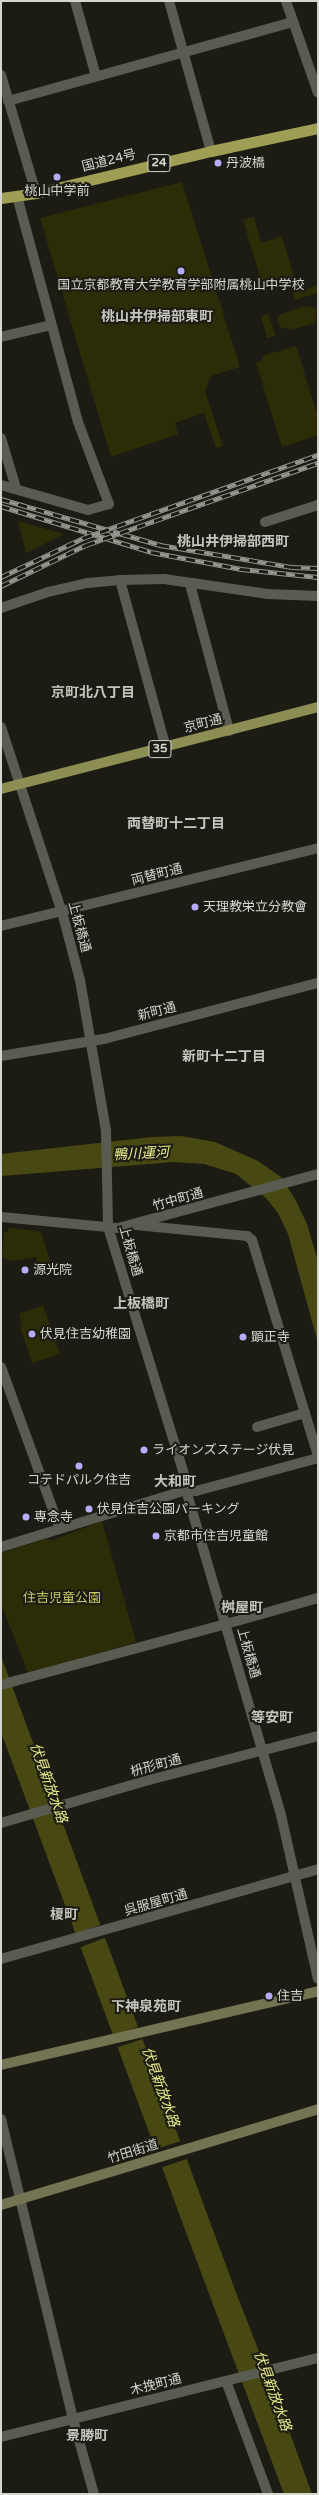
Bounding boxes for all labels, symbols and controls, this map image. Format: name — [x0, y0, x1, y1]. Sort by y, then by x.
street label: 国道24号 — [80, 147, 138, 175]
road number: 24 — [147, 153, 171, 173]
place label: 丹波橋 — [226, 155, 265, 171]
marker: 丹波橋 — [213, 158, 223, 168]
marker: 桃山中学前 — [52, 172, 62, 182]
place label: 桃山中学前 — [25, 183, 89, 199]
marker: 国立京都教育大学教育学部附属桃山中学校 — [176, 266, 186, 276]
place label: 国立京都教育大学教育学部附属桃山中学校 — [58, 277, 304, 293]
district label: 桃山井伊掃部東町 — [101, 309, 213, 325]
district label: 桃山井伊掃部西町 — [177, 534, 289, 550]
district label: 京町北八丁目 — [51, 685, 135, 701]
street label: 京町通 — [182, 712, 224, 736]
road number: 35 — [148, 739, 172, 759]
district label: 両替町十二丁目 — [127, 816, 225, 832]
street label: 両替町通 — [130, 861, 184, 889]
place label: 天理教栄立分教會 — [203, 899, 307, 915]
street label: 上板橋通 — [65, 900, 93, 954]
marker: 天理教栄立分教會 — [190, 902, 200, 912]
street label: 新町通 — [136, 1000, 178, 1024]
district label: 新町十二丁目 — [182, 1049, 266, 1065]
water label: 鴨川運河 — [113, 1144, 169, 1164]
street label: 竹中町通 — [151, 1185, 205, 1215]
street label: 上板橋通 — [115, 1224, 145, 1278]
place label: 源光院 — [33, 1262, 72, 1278]
marker: 源光院 — [20, 1265, 30, 1275]
district label: 上板橋町 — [113, 1296, 169, 1312]
place label: 伏見住吉幼稚園 — [40, 1326, 131, 1342]
marker: 伏見住吉幼稚園 — [27, 1329, 37, 1339]
place label: 顕正寺 — [251, 1329, 290, 1345]
marker: 顕正寺 — [238, 1332, 248, 1342]
place label: ライオンズステージ伏見 — [152, 1442, 295, 1458]
marker: ライオンズステージ伏見 — [139, 1445, 149, 1455]
marker: コテドパルク住吉 — [74, 1461, 84, 1471]
place label: コテドパルク住吉 — [27, 1472, 131, 1488]
district label: 大和町 — [154, 1474, 196, 1490]
place label: 伏見住吉公園パーキング — [97, 1501, 240, 1517]
marker: 伏見住吉公園パーキング — [84, 1504, 94, 1514]
place label: 専念寺 — [34, 1509, 73, 1525]
marker: 専念寺 — [21, 1512, 31, 1522]
place label: 京都市住吉児童館 — [164, 1528, 268, 1544]
marker: 京都市住吉児童館 — [151, 1531, 161, 1541]
park label: 住吉児童公園 — [23, 1590, 101, 1606]
district label: 桝屋町 — [221, 1600, 263, 1616]
street label: 上板橋通 — [233, 1626, 263, 1680]
district label: 等安町 — [251, 1710, 293, 1726]
water label: 伏見新放水路 — [26, 1741, 70, 1825]
street label: 枡形町通 — [129, 1752, 183, 1780]
street label: 呉服屋町通 — [123, 1887, 189, 1919]
district label: 榎町 — [50, 1907, 78, 1923]
place label: 住吉 — [277, 1988, 303, 2004]
marker: 住吉 — [264, 1991, 274, 2001]
district label: 下神泉苑町 — [111, 1999, 181, 2015]
water label: 伏見新放水路 — [138, 2045, 182, 2129]
street label: 竹田街道 — [106, 2137, 160, 2167]
water label: 伏見新放水路 — [250, 2349, 294, 2433]
street label: 木挽町通 — [129, 2371, 183, 2399]
district label: 景勝町 — [66, 2428, 108, 2444]

